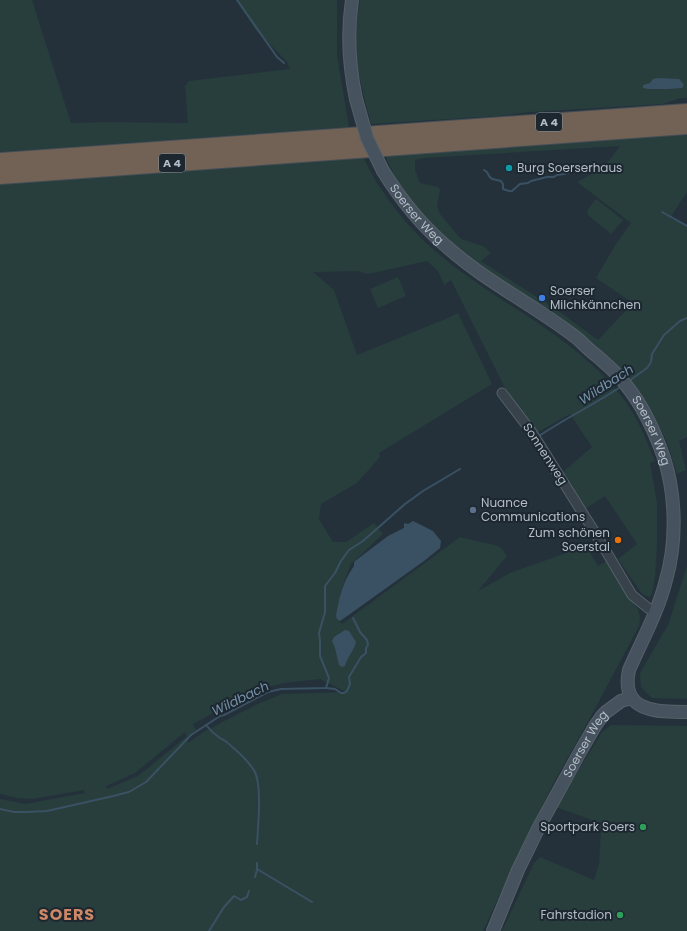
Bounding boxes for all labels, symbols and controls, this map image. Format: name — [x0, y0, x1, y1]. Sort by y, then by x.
road number: A 4 — [536, 113, 562, 131]
road number: A 4 — [159, 154, 185, 172]
place label: Burg Soerserhaus — [517, 159, 622, 176]
marker: Burg Soerserhaus — [504, 163, 514, 173]
street label: Soerser Weg — [386, 180, 448, 248]
place label: Soerser Milchkännchen — [550, 282, 641, 313]
marker: Soerser Milchkännchen — [537, 293, 547, 303]
water label: Wildbach — [575, 360, 637, 409]
street label: Soerser Weg — [628, 392, 675, 467]
street label: Sonnenweg — [519, 419, 572, 488]
place label: Nuance Communications — [481, 494, 585, 525]
marker: Nuance Communications — [468, 505, 478, 515]
place label: Zum schönen Soerstal — [529, 524, 610, 555]
marker: Zum schönen Soerstal — [613, 535, 623, 545]
water label: Wildbach — [208, 676, 272, 721]
street label: Soerser Weg — [559, 706, 611, 780]
place label: Sportpark Soers — [540, 818, 635, 835]
marker: Sportpark Soers — [638, 822, 648, 832]
district label: SOERS — [39, 903, 95, 926]
place label: Fahrstadion — [541, 906, 612, 923]
marker: Fahrstadion — [615, 910, 625, 920]

